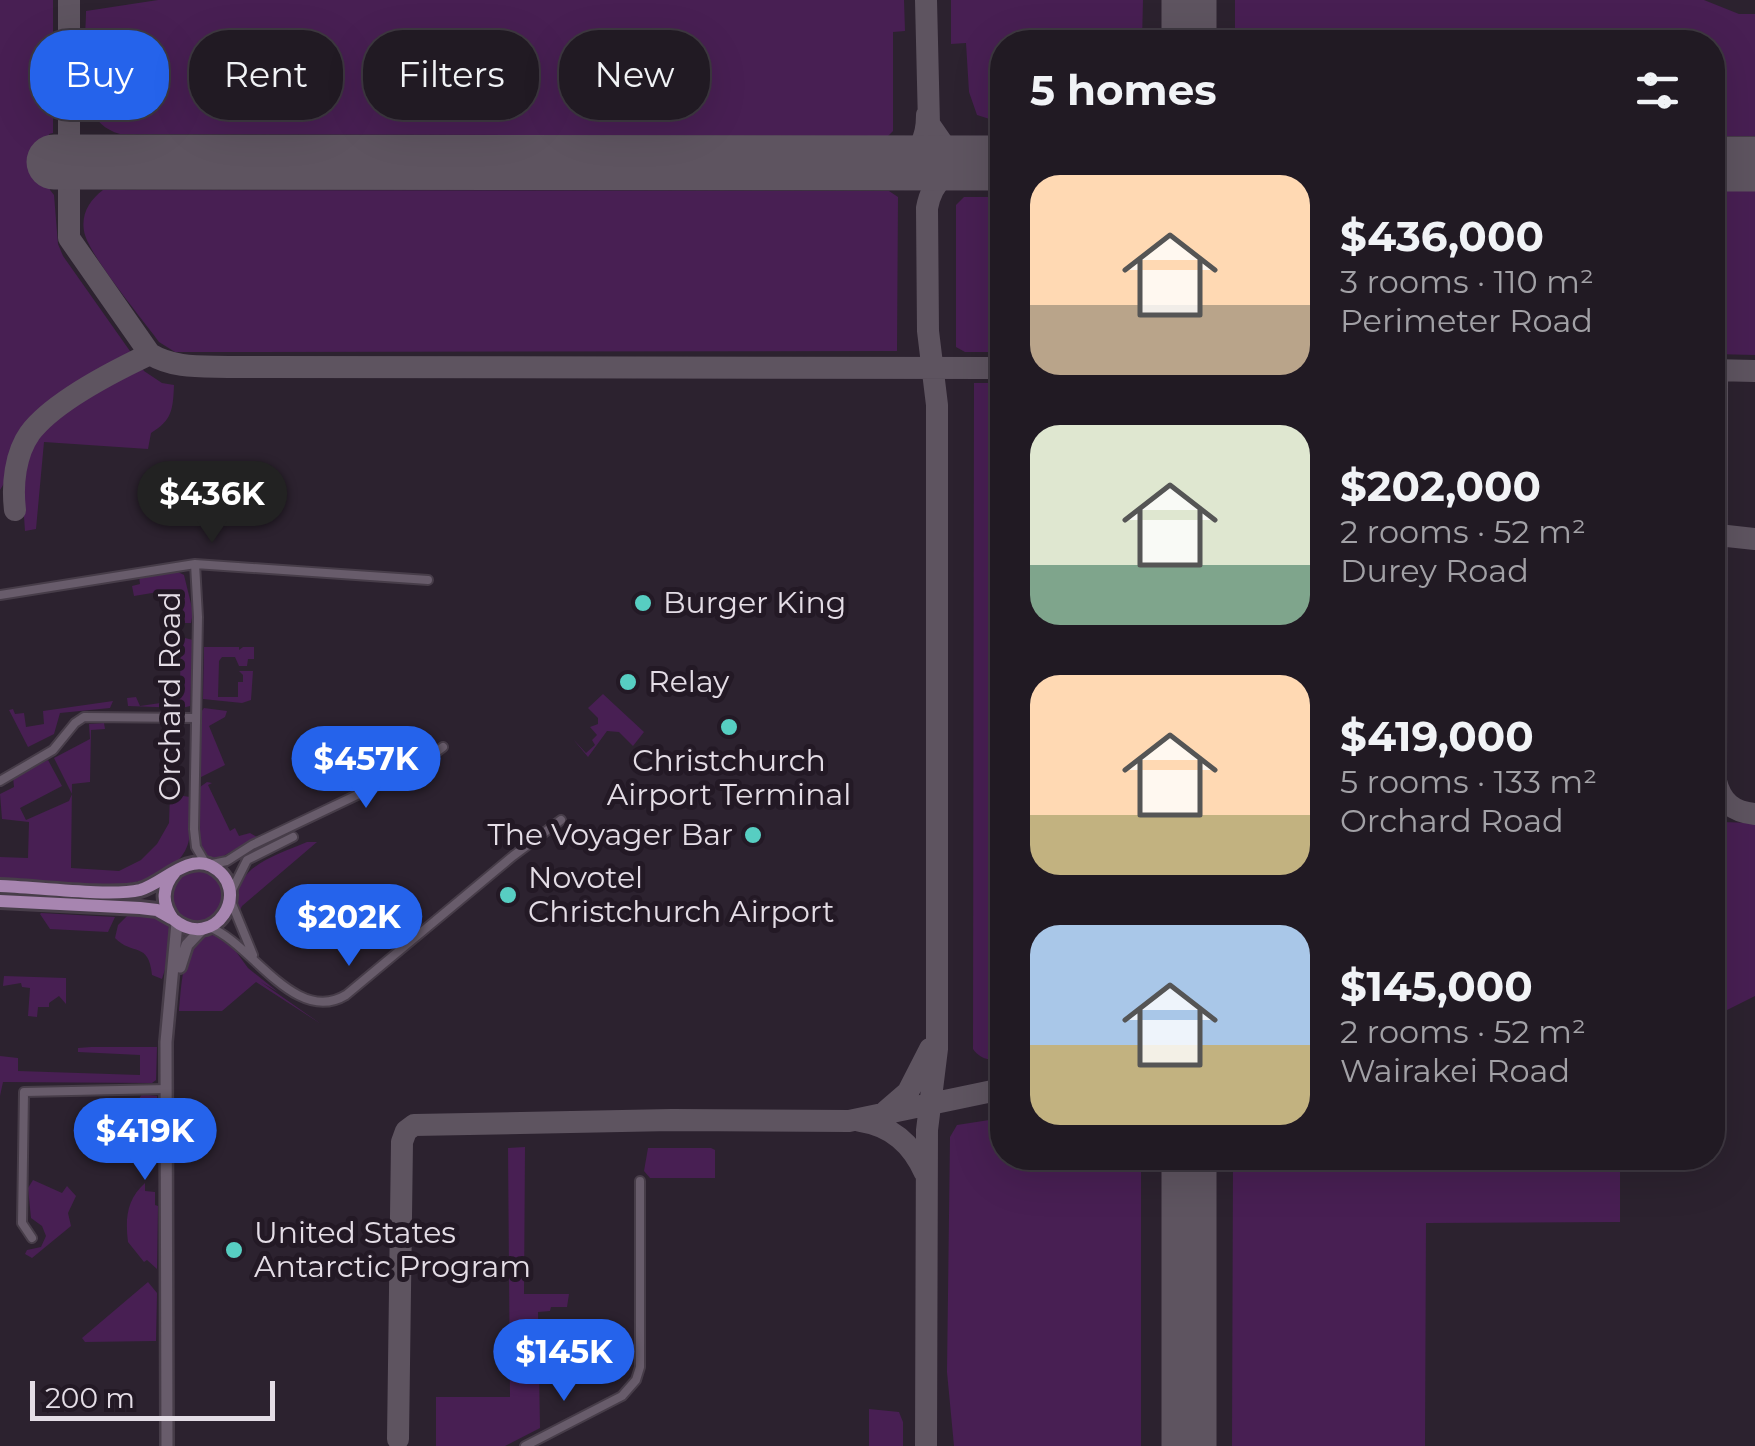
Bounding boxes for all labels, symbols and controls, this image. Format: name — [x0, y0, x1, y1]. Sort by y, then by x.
chip: Buy — [30, 30, 169, 120]
chip: Rent — [189, 30, 343, 120]
chip: Filters — [363, 30, 539, 120]
chip: New — [559, 30, 710, 120]
icon: filters — [1630, 63, 1685, 118]
text: 5 homes — [1030, 64, 1217, 116]
text: $436,000 — [1340, 210, 1544, 262]
icon: home — [1110, 215, 1230, 335]
text: 3 rooms · 110 m² — [1340, 262, 1594, 301]
text: Perimeter Road — [1340, 301, 1593, 340]
text: $202,000 — [1340, 460, 1541, 512]
pin: $436K — [142, 461, 282, 546]
icon: home — [1110, 465, 1230, 585]
text: $436K — [159, 474, 265, 513]
text: 2 rooms · 52 m² — [1340, 512, 1586, 551]
text: Durey Road — [1340, 551, 1529, 590]
place label: Burger King — [663, 584, 846, 621]
street label: Orchard Road — [151, 591, 188, 801]
marker: Burger King — [632, 592, 654, 614]
place label: Relay — [648, 663, 730, 700]
marker: Relay — [617, 671, 639, 693]
text: $419,000 — [1340, 710, 1534, 762]
icon: home — [1110, 715, 1230, 835]
marker: Christchurch Airport Terminal — [718, 716, 740, 738]
pin: $457K — [296, 726, 436, 811]
text: $457K — [314, 739, 418, 778]
place label: Christchurch Airport Terminal — [607, 742, 851, 813]
text: 5 rooms · 133 m² — [1340, 762, 1597, 801]
text: Orchard Road — [1340, 801, 1564, 840]
place label: The Voyager Bar — [488, 816, 733, 853]
marker: The Voyager Bar — [742, 824, 764, 846]
place label: Novotel Christchurch Airport — [528, 859, 834, 930]
pin: $202K — [279, 884, 419, 969]
marker: Novotel Christchurch Airport — [497, 884, 519, 906]
text: $202K — [297, 897, 401, 936]
text: $145,000 — [1340, 960, 1533, 1012]
icon: home — [1110, 965, 1230, 1085]
text: 2 rooms · 52 m² — [1340, 1012, 1586, 1051]
text: Wairakei Road — [1340, 1051, 1570, 1090]
pin: $419K — [75, 1098, 215, 1183]
text: $419K — [96, 1111, 194, 1150]
place label: United States Antarctic Program — [254, 1214, 531, 1285]
marker: United States Antarctic Program — [223, 1239, 245, 1261]
pin: $145K — [494, 1319, 634, 1404]
text: $145K — [515, 1332, 613, 1371]
scale bar — [30, 1376, 275, 1420]
text: 200 m — [45, 1381, 135, 1415]

